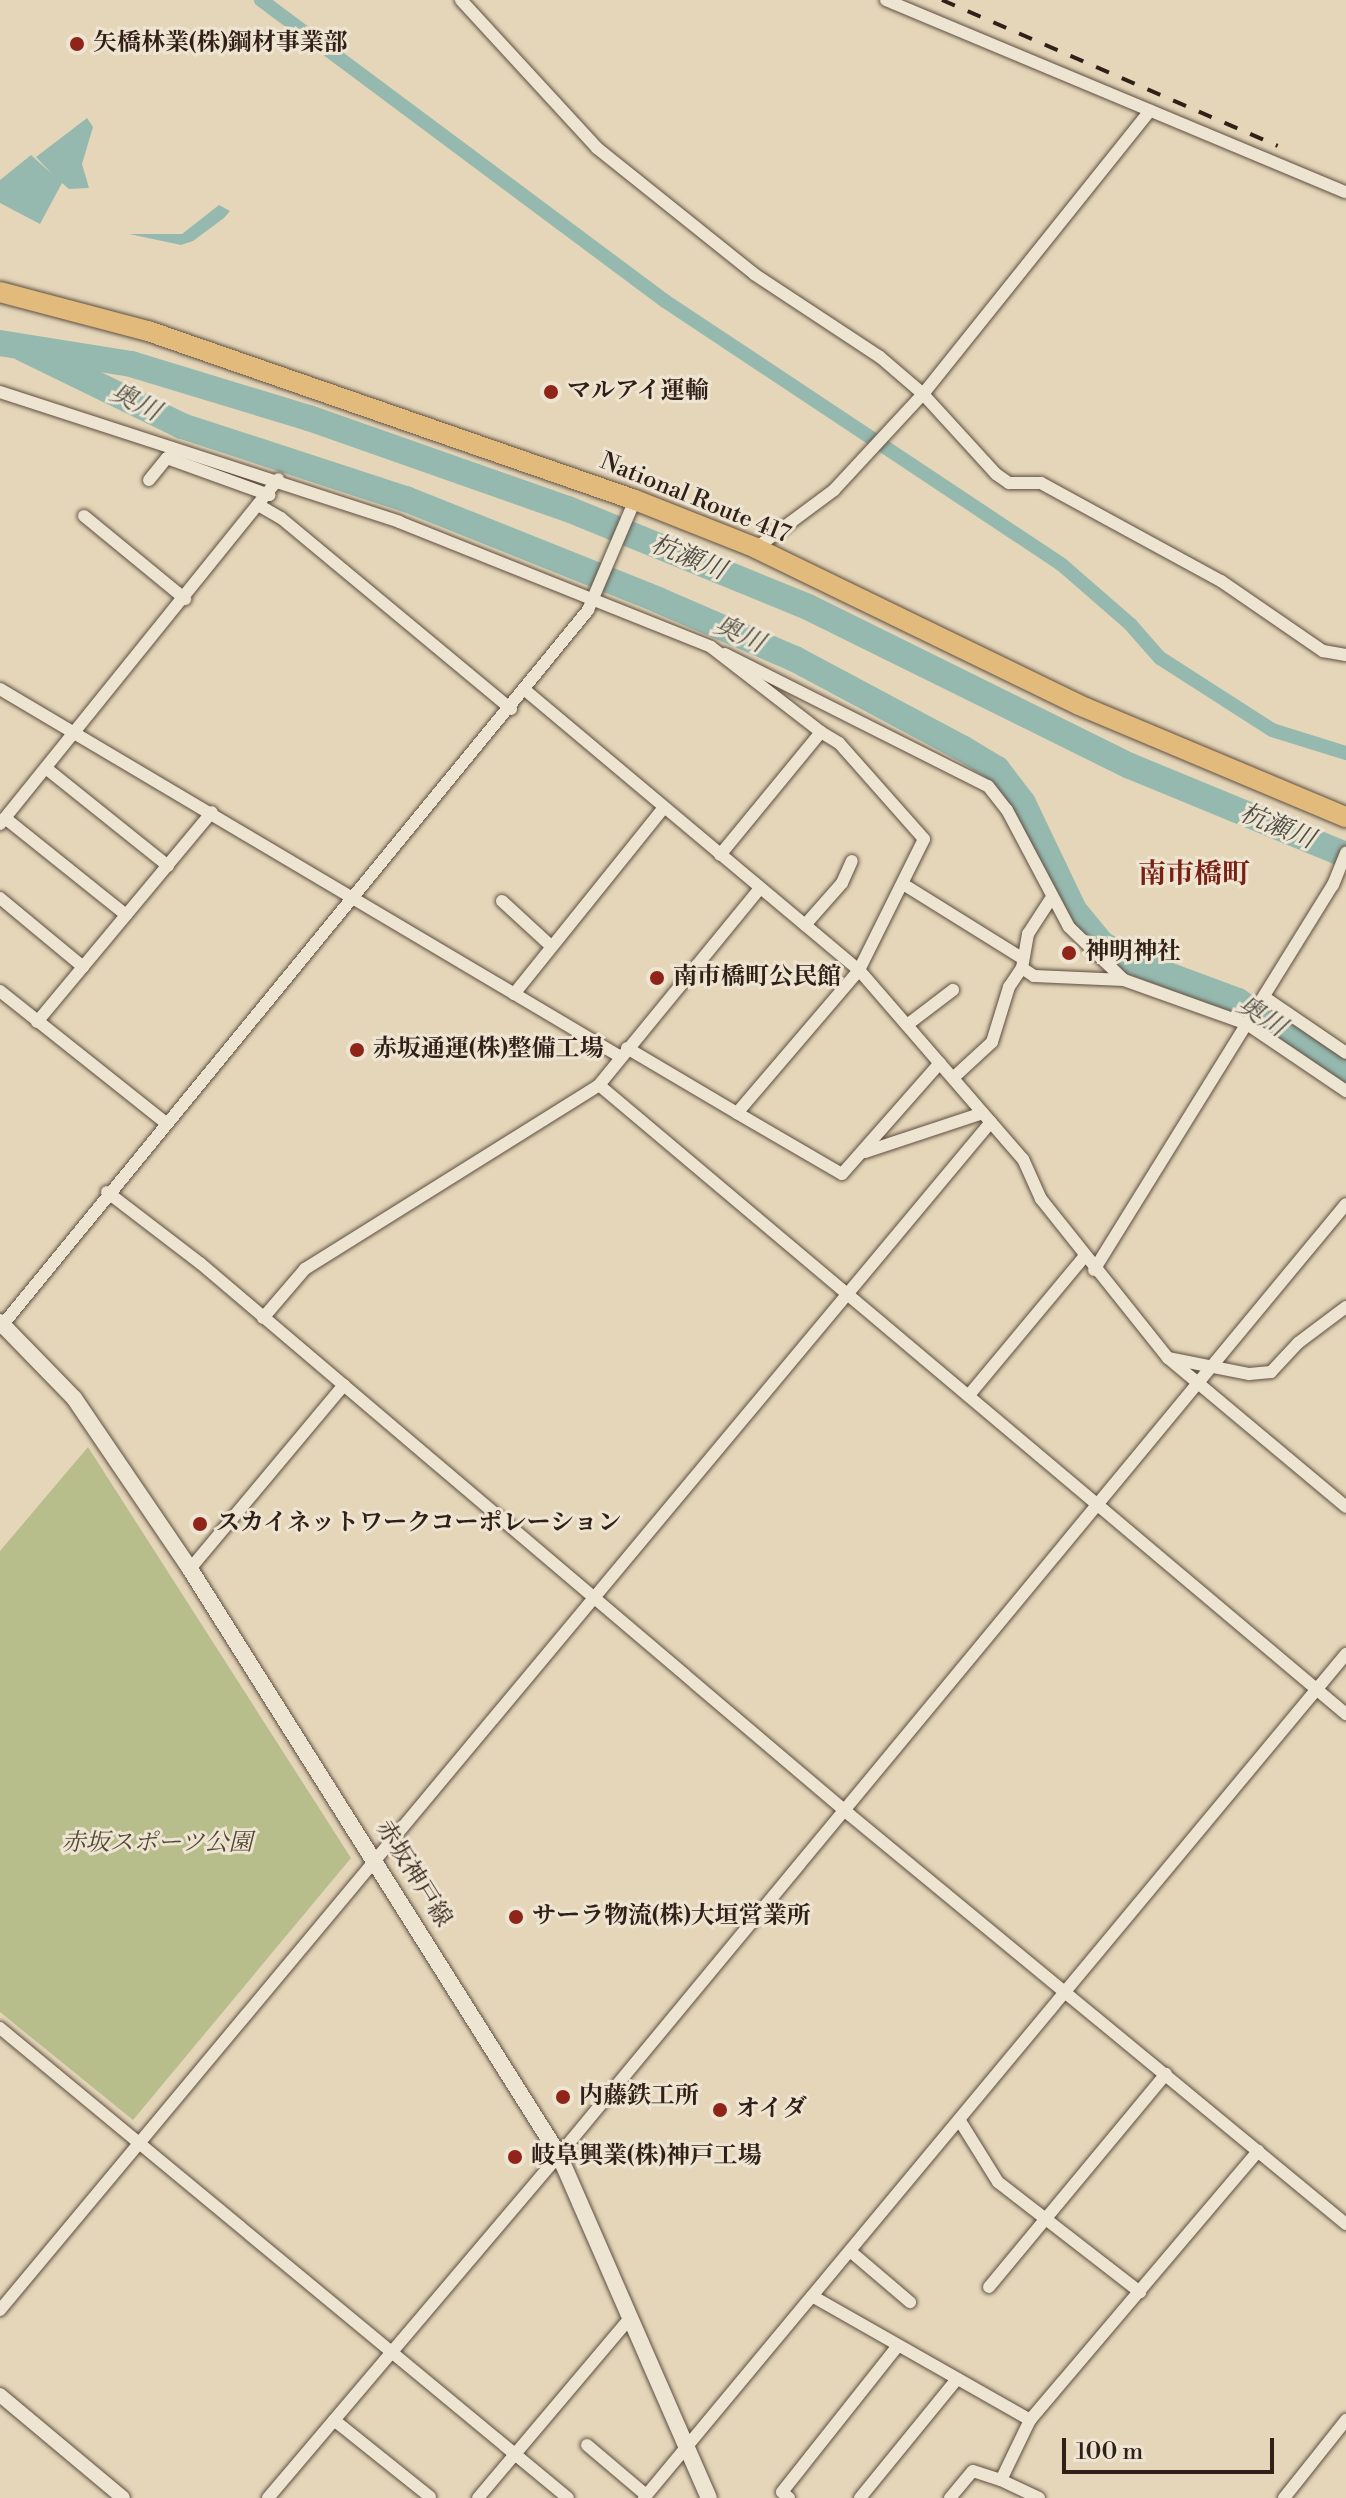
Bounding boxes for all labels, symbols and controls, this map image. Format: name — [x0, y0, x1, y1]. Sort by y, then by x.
place label: 矢橋林業(株)鋼材事業部 — [93, 30, 348, 58]
marker: 矢橋林業(株)鋼材事業部 — [68, 35, 86, 53]
water label: 奥川 — [105, 378, 165, 428]
place label: マルアイ運輸 — [567, 378, 711, 406]
marker: マルアイ運輸 — [542, 383, 560, 401]
street label: National Route 417 — [596, 448, 794, 550]
water label: 杭瀬川 — [646, 529, 730, 587]
water label: 奥川 — [709, 610, 769, 660]
water label: 杭瀬川 — [1235, 798, 1319, 856]
district label: 南市橋町 — [1138, 858, 1250, 892]
place label: 神明神社 — [1085, 939, 1181, 967]
marker: 神明神社 — [1060, 944, 1078, 962]
place label: 南市橋町公民館 — [673, 964, 841, 992]
marker: 南市橋町公民館 — [648, 969, 666, 987]
water label: 奥川 — [1231, 990, 1291, 1044]
place label: 赤坂通運(株)整備工場 — [373, 1036, 604, 1064]
marker: 赤坂通運(株)整備工場 — [348, 1041, 366, 1059]
place label: スカイネットワークコーポレーション — [216, 1510, 624, 1538]
marker: スカイネットワークコーポレーション — [191, 1515, 209, 1533]
street label: 赤坂神戸線 — [369, 1815, 457, 1933]
park label: 赤坂スポーツ公園 — [61, 1830, 253, 1858]
place label: サーラ物流(株)大垣営業所 — [532, 1903, 811, 1931]
marker: サーラ物流(株)大垣営業所 — [507, 1908, 525, 1926]
place label: 内藤鉄工所 — [579, 2083, 699, 2111]
marker: 内藤鉄工所 — [554, 2088, 572, 2106]
place label: オイダ — [736, 2096, 808, 2124]
marker: オイダ — [711, 2101, 729, 2119]
place label: 岐阜興業(株)神戸工場 — [531, 2143, 762, 2171]
marker: 岐阜興業(株)神戸工場 — [506, 2148, 524, 2166]
scale bar — [1066, 2422, 1278, 2472]
text: 100 m — [1076, 2437, 1143, 2467]

